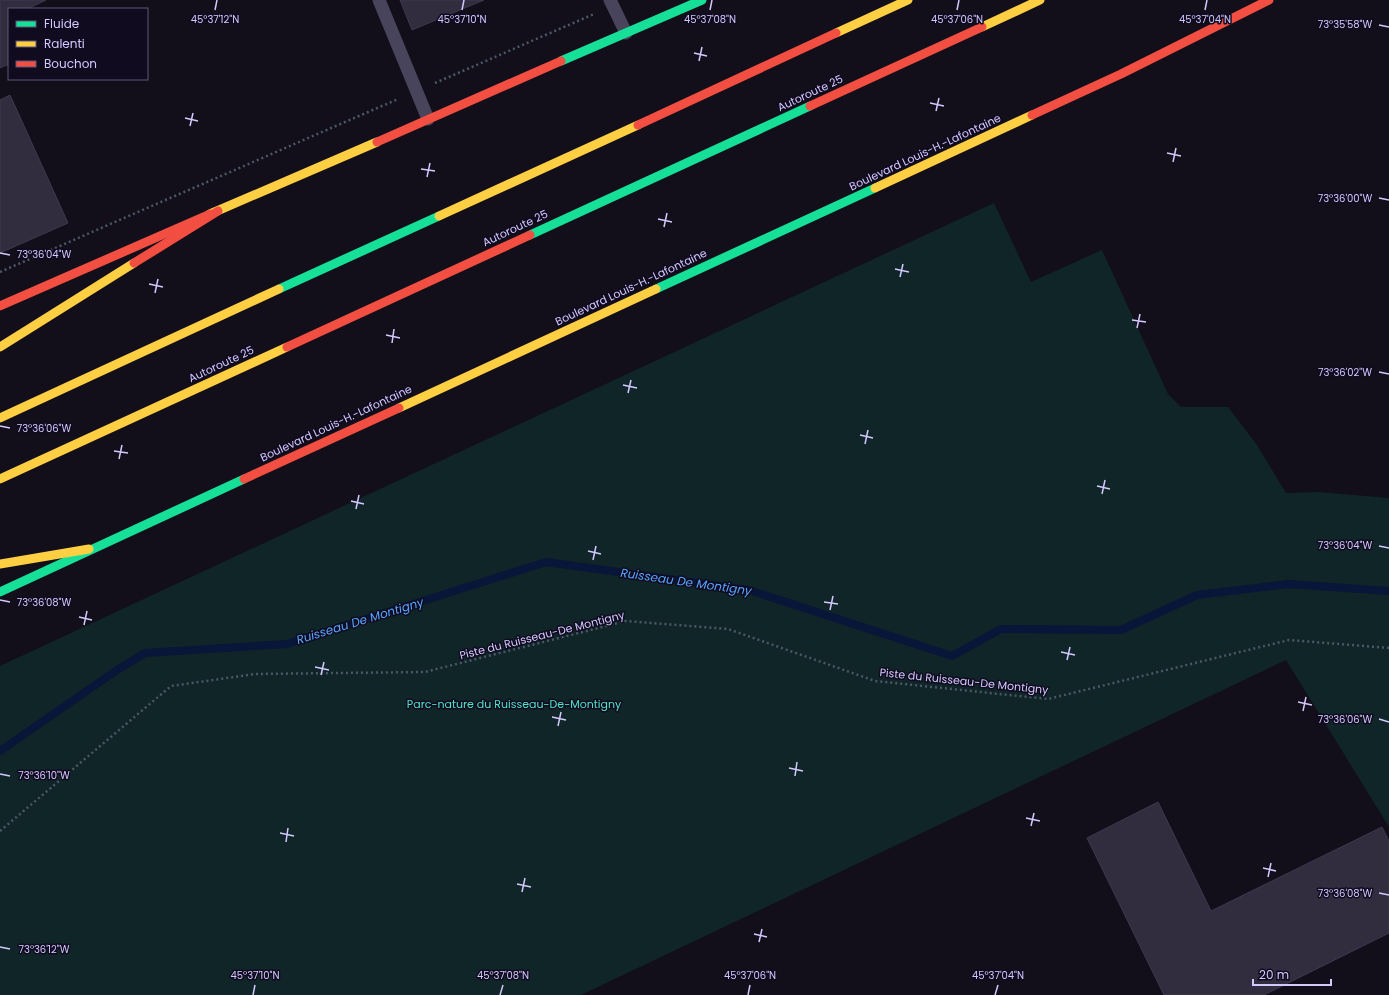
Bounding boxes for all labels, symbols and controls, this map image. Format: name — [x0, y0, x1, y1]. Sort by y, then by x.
legend — [8, 8, 148, 80]
text: 45°37'12"N — [191, 12, 239, 27]
text: 45°37'10"N — [437, 12, 487, 27]
text: 45°37'08"N — [684, 12, 736, 27]
text: 45°37'06"N — [931, 12, 983, 27]
text: 45°37'04"N — [1179, 12, 1231, 27]
text: Fluide — [44, 15, 79, 32]
text: 73°35'58"W — [1318, 17, 1372, 32]
text: Ralenti — [44, 35, 85, 52]
text: Bouchon — [44, 55, 97, 72]
street label: Autoroute 25 — [775, 71, 845, 115]
street label: Boulevard Louis-H.-Lafontaine — [847, 110, 1004, 194]
text: 73°36'00"W — [1318, 191, 1372, 206]
street label: Autoroute 25 — [480, 206, 550, 250]
street label: Boulevard Louis-H.-Lafontaine — [553, 245, 710, 329]
text: 73°36'04"W — [17, 247, 72, 262]
street label: Autoroute 25 — [186, 342, 256, 386]
text: 73°36'02"W — [1318, 365, 1372, 380]
street label: Boulevard Louis-H.-Lafontaine — [258, 381, 415, 465]
text: 73°36'06"W — [17, 421, 72, 436]
text: 73°36'04"W — [1318, 538, 1373, 553]
water label: Ruisseau De Montigny — [619, 564, 754, 599]
water label: Ruisseau De Montigny — [294, 593, 427, 648]
text: 73°36'08"W — [17, 595, 72, 610]
street label: Piste du Ruisseau-De Montigny — [458, 607, 627, 663]
street label: Piste du Ruisseau-De Montigny — [879, 664, 1050, 698]
park label: Parc-nature du Ruisseau-De-Montigny — [407, 696, 622, 712]
text: 73°36'06"W — [1318, 712, 1373, 727]
text: 73°36'10"W — [18, 768, 70, 783]
text: 73°36'08"W — [1318, 886, 1373, 901]
text: 73°36'12"W — [19, 942, 70, 957]
scale bar — [1253, 961, 1331, 987]
text: 20 m — [1259, 966, 1289, 983]
text: 45°37'10"N — [230, 968, 280, 983]
text: 45°37'08"N — [477, 968, 529, 983]
text: 45°37'06"N — [724, 968, 776, 983]
text: 45°37'04"N — [972, 968, 1024, 983]

